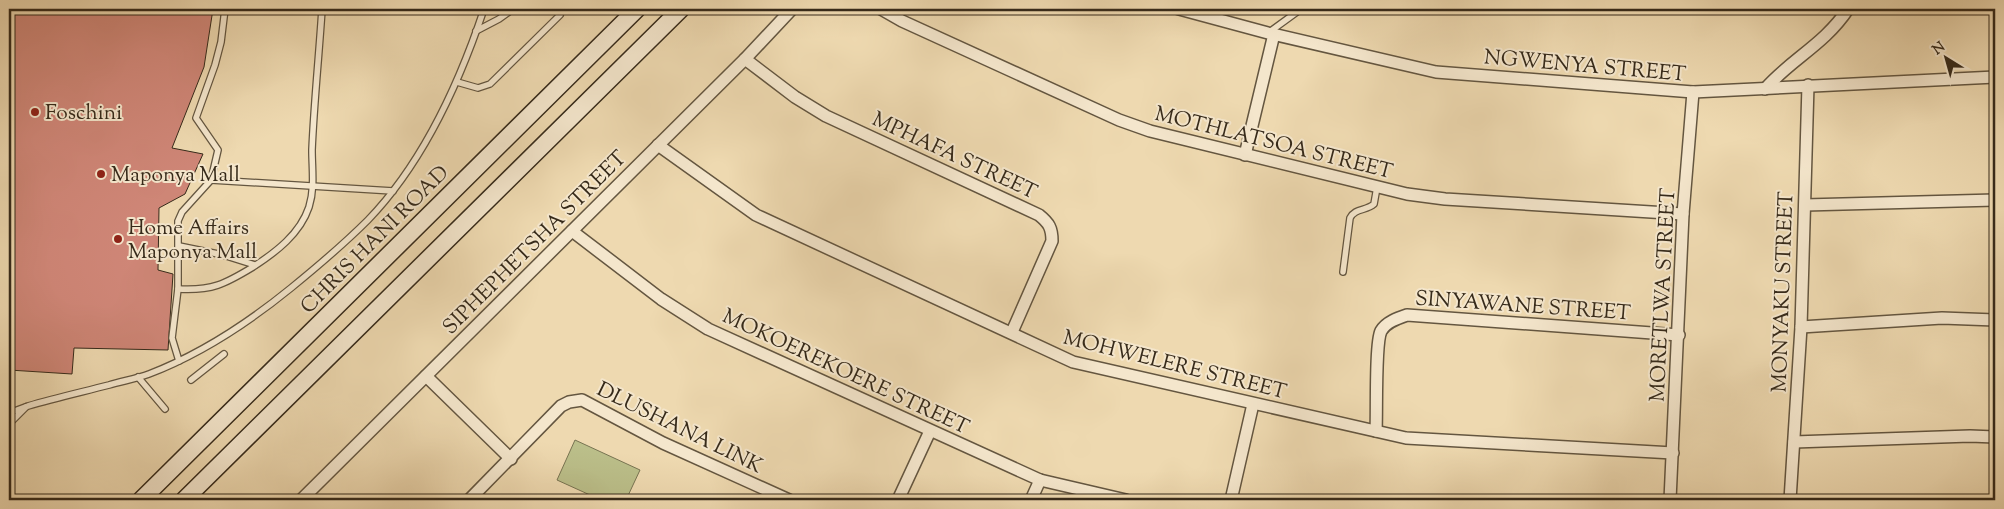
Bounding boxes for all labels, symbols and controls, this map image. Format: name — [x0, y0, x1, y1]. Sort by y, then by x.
north arrow — [1922, 32, 1972, 82]
text: N — [1929, 38, 1950, 61]
street label: NGWENYA STREET — [1483, 43, 1687, 91]
place label: Foschini — [45, 99, 122, 129]
street label: MOTHLATSOA STREET — [1151, 100, 1396, 188]
street label: MPHAFA STREET — [867, 105, 1042, 208]
marker: Foschini — [29, 106, 41, 118]
street label: SIPHEPHETSHA STREET — [437, 144, 634, 342]
street label: CHRIS HANI ROAD — [294, 159, 456, 321]
place label: Maponya Mall — [111, 161, 240, 191]
marker: Maponya Mall — [95, 168, 107, 180]
street label: MORETLWA STREET — [1643, 187, 1685, 403]
street label: MONYAKU STREET — [1765, 191, 1803, 393]
place label: Home Affairs Maponya Mall — [128, 214, 257, 268]
marker: Home Affairs Maponya Mall — [112, 233, 124, 245]
street label: SINYAWANE STREET — [1414, 284, 1632, 330]
street label: MOKOEREKOERE STREET — [717, 302, 974, 443]
street label: MOHWELERE STREET — [1060, 324, 1290, 408]
street label: DLUSHANA LINK — [591, 376, 767, 482]

